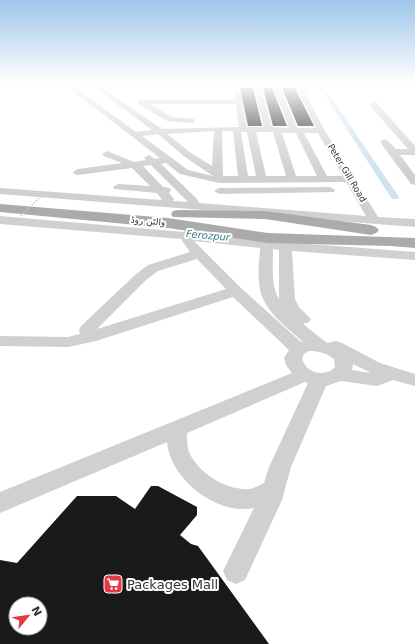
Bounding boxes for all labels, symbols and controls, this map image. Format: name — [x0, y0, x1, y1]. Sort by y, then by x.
street label: Peter Gill Road — [326, 142, 368, 204]
street label: والٹن روڈ — [130, 215, 166, 227]
water label: Ferozpur — [185, 228, 231, 243]
supermarket icon: Packages Mall — [102, 573, 124, 595]
place label: Packages Mall — [127, 577, 218, 592]
north arrow — [8, 596, 48, 636]
text: N — [28, 604, 44, 619]

